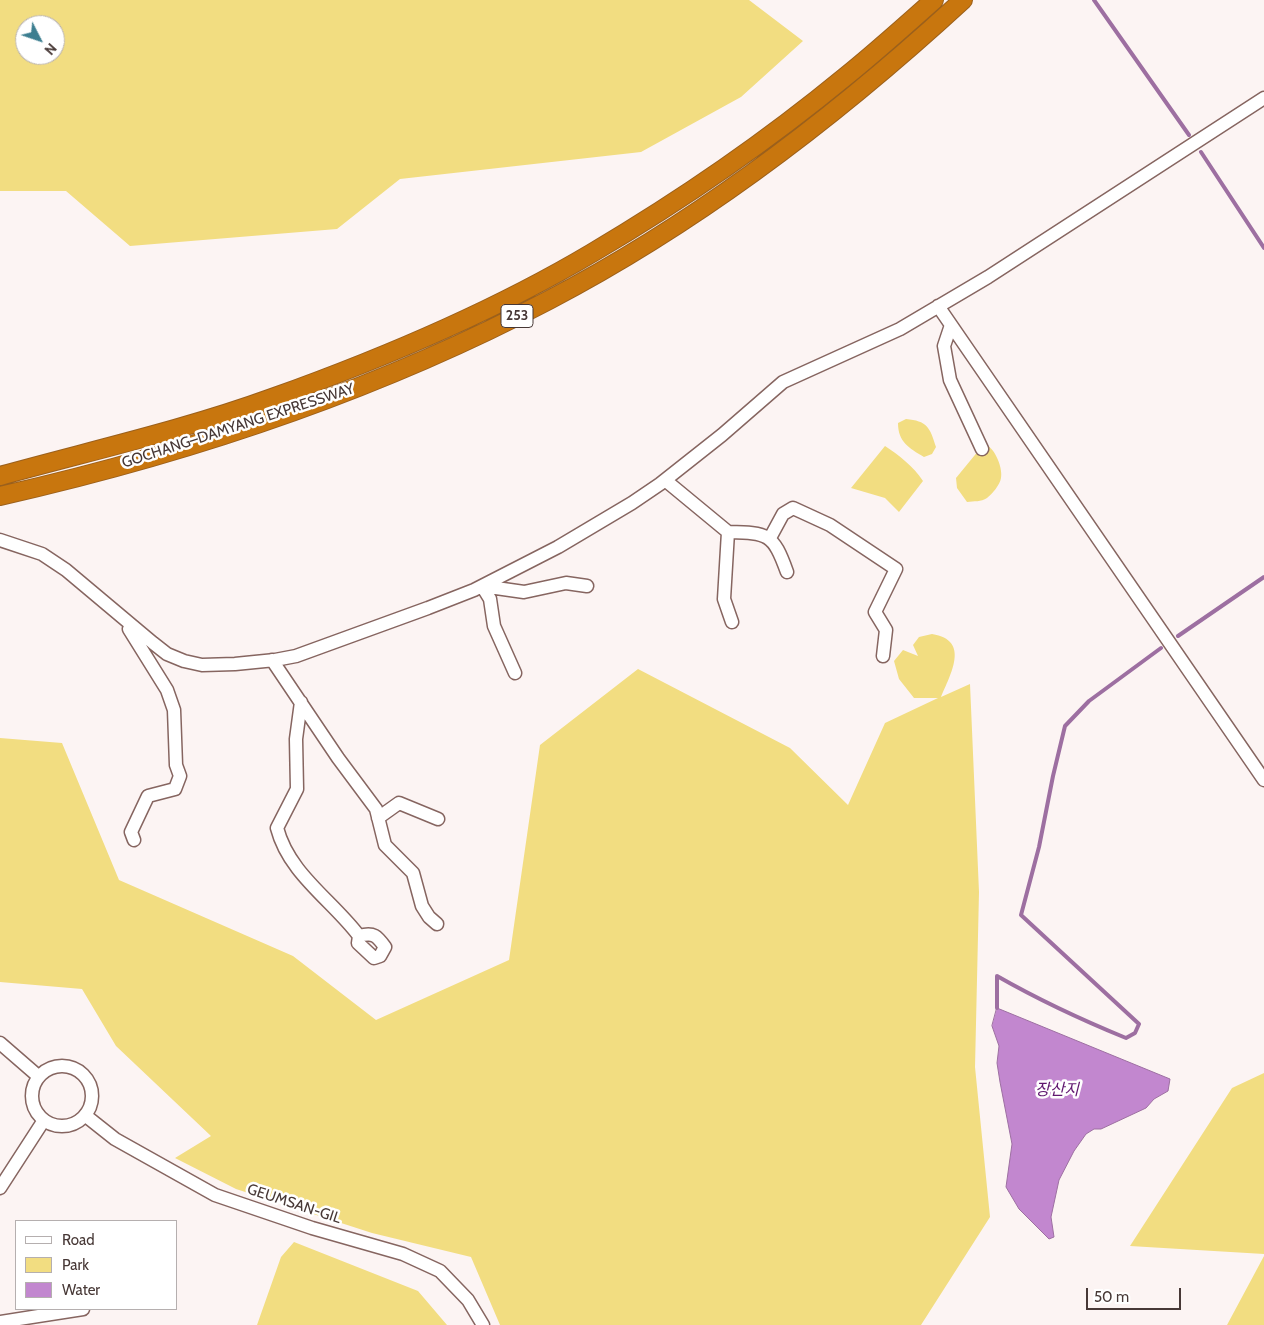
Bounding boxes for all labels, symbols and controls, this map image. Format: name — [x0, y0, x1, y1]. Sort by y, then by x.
north arrow — [15, 15, 65, 65]
text: N — [41, 40, 61, 59]
road number: 253 — [501, 304, 533, 328]
street label: GOCHANG–DAMYANG EXPRESSWAY — [120, 380, 356, 472]
water label: 장산지 — [1035, 1080, 1079, 1100]
street label: GEUMSAN-GIL — [245, 1180, 343, 1228]
legend — [15, 1220, 178, 1310]
text: Road — [62, 1231, 95, 1249]
text: Park — [62, 1256, 89, 1274]
scale bar — [1089, 1278, 1184, 1310]
text: Water — [62, 1281, 100, 1299]
text: 50 m — [1094, 1288, 1129, 1306]

